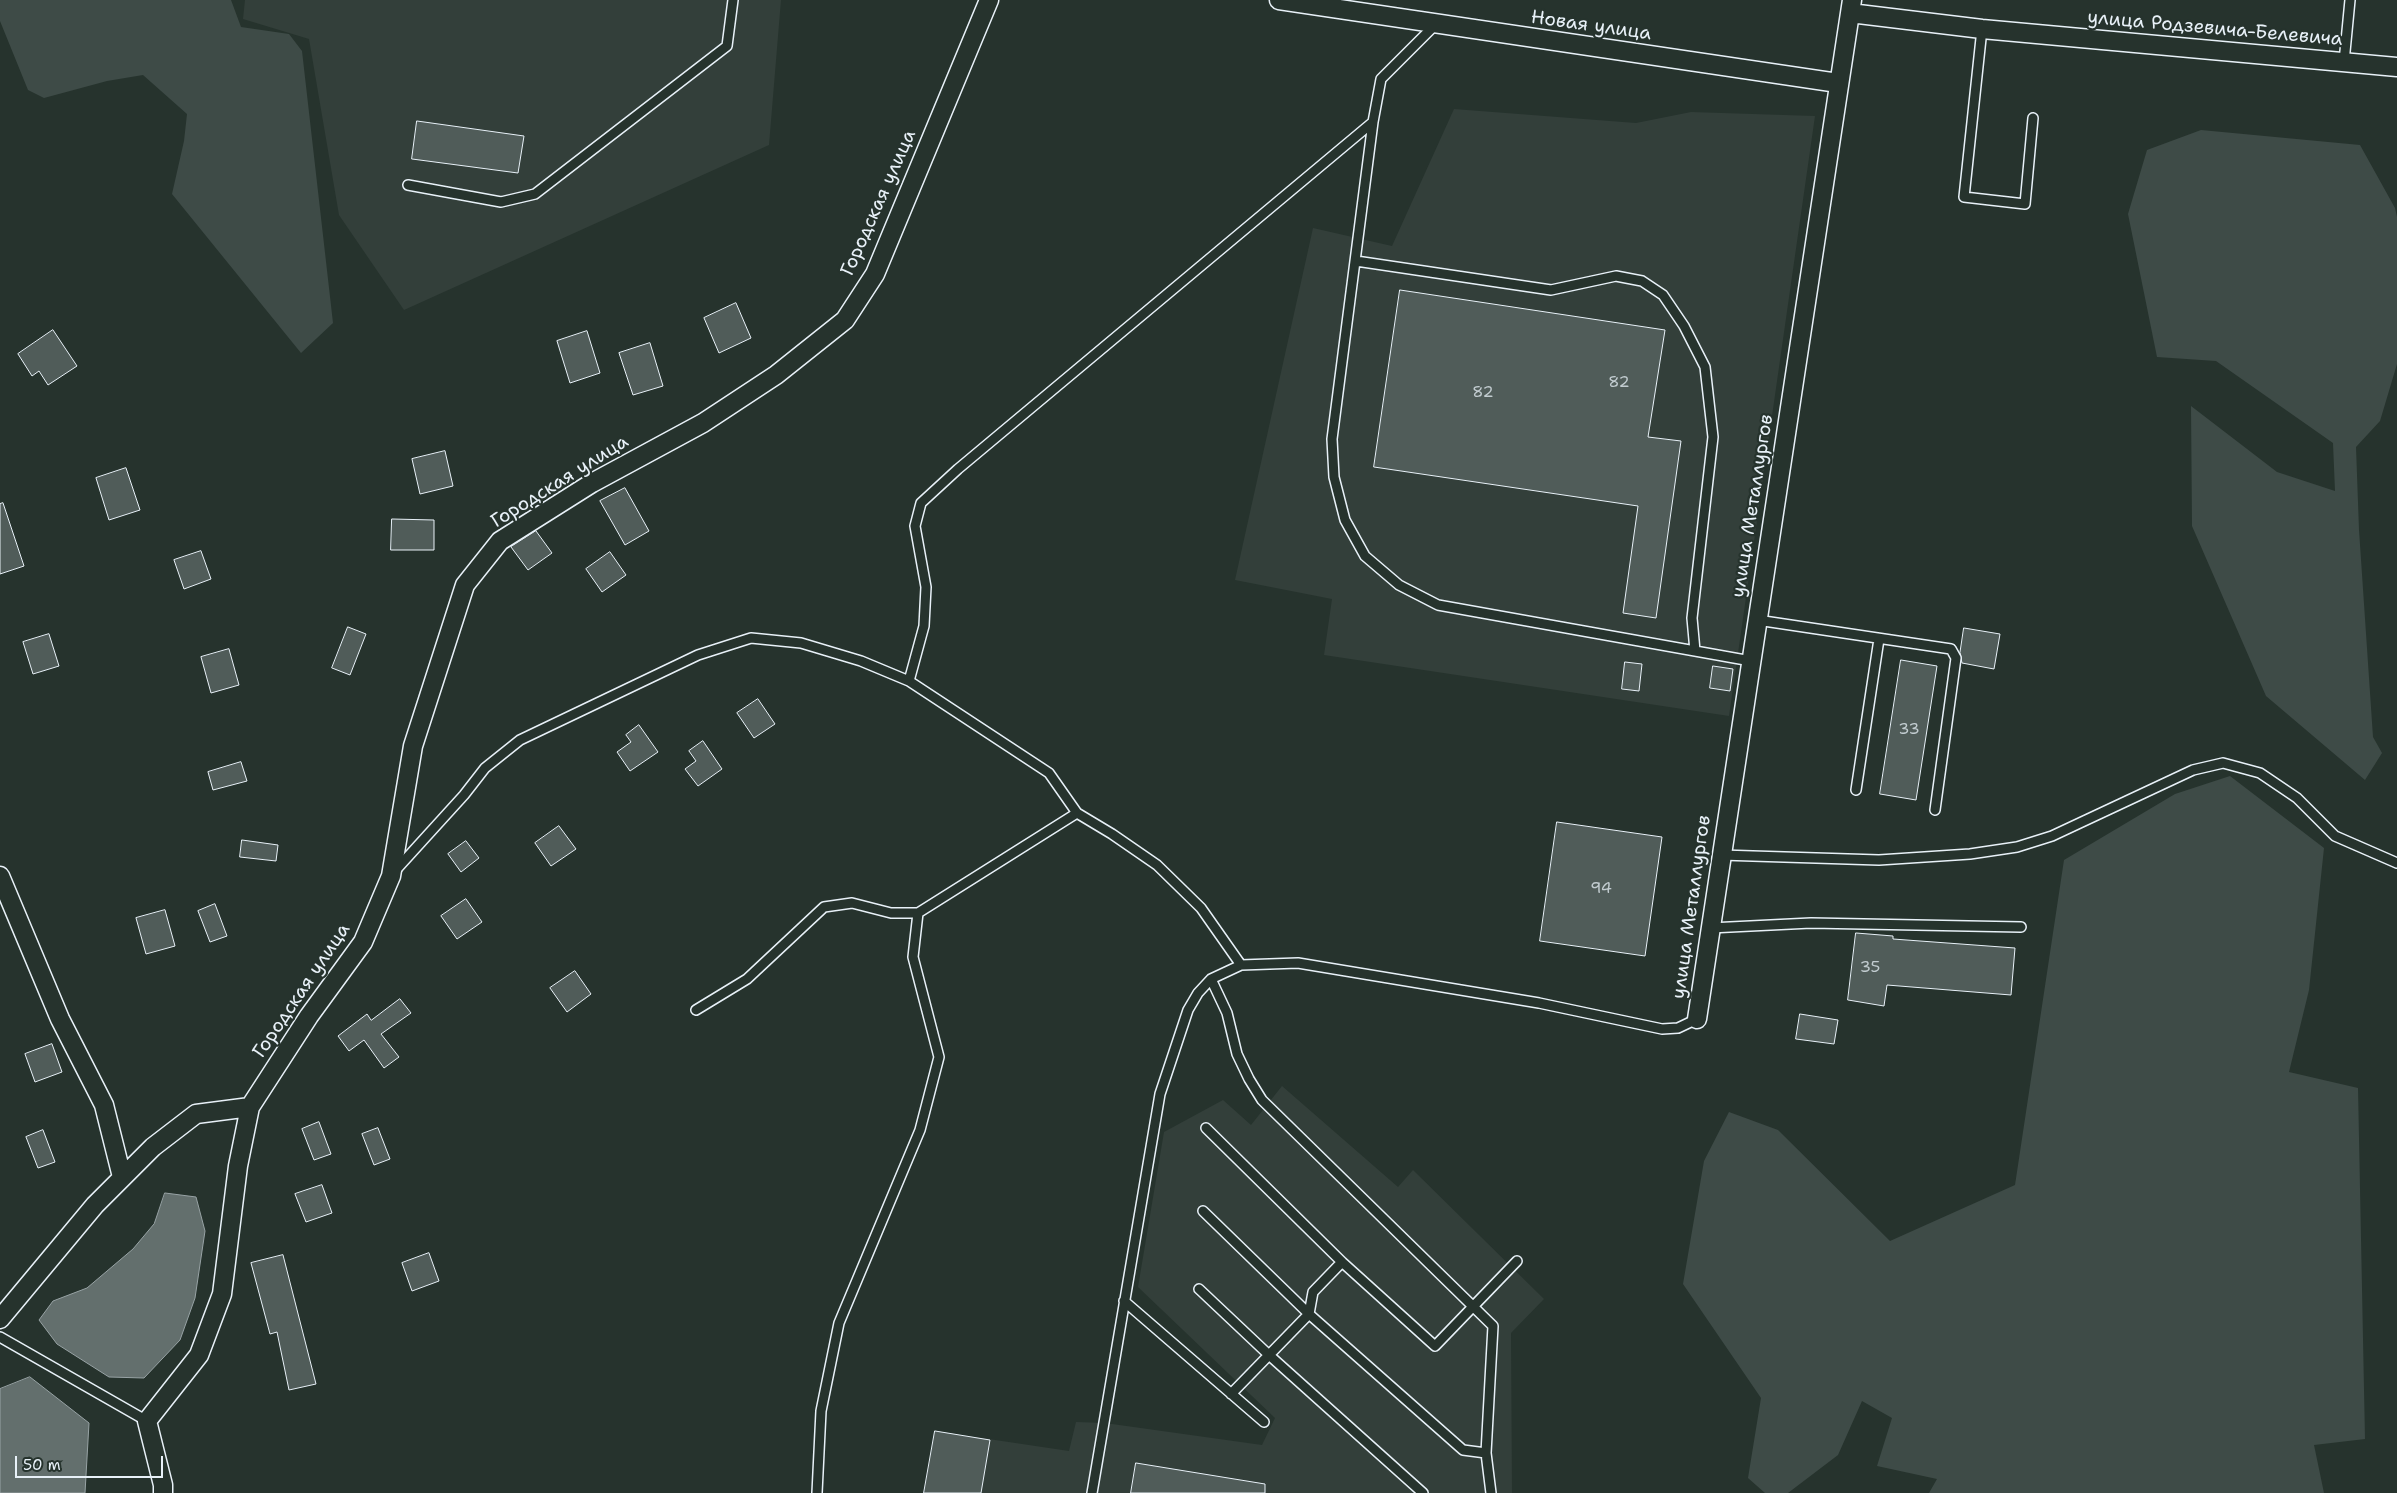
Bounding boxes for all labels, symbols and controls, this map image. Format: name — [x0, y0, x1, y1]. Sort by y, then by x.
street label: Новая улица — [1529, 6, 1653, 46]
street label: улица Родзевича-Белевича — [2086, 6, 2344, 52]
street label: Городская улица — [837, 126, 921, 280]
house number: 82 — [1608, 373, 1630, 393]
house number: 82 — [1472, 383, 1494, 403]
street label: улица Металлургов — [1727, 413, 1779, 599]
street label: Городская улица — [487, 431, 633, 533]
house number: 33 — [1898, 720, 1920, 740]
street label: улица Металлургов — [1668, 814, 1716, 1000]
house number: 94 — [1590, 879, 1612, 899]
street label: Городская улица — [249, 919, 355, 1063]
house number: 35 — [1860, 958, 1880, 978]
scale bar — [18, 1446, 165, 1478]
text: 50 m — [23, 1455, 61, 1475]

